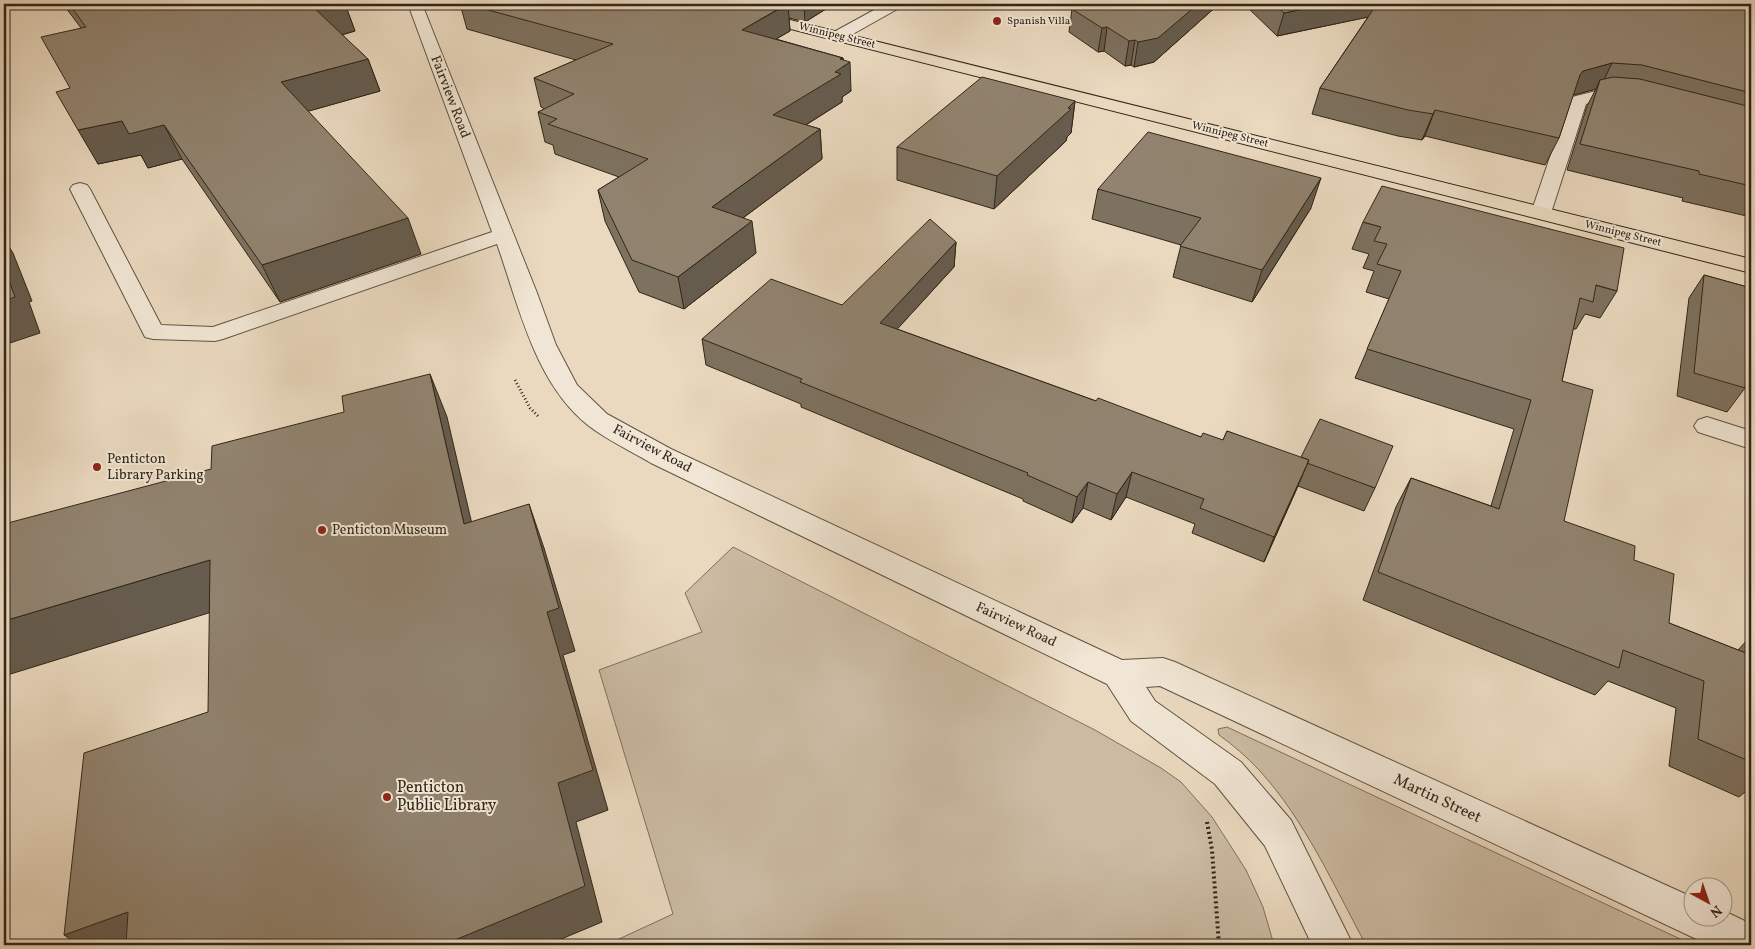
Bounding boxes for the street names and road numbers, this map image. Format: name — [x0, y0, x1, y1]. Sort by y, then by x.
street label: Winnipeg Street — [797, 19, 877, 53]
street label: Fairview Road — [426, 53, 475, 141]
street label: Winnipeg Street — [1190, 118, 1270, 152]
street label: Winnipeg Street — [1583, 217, 1663, 251]
street label: Fairview Road — [609, 420, 695, 478]
street label: Fairview Road — [972, 598, 1060, 652]
street label: Martin Street — [1389, 769, 1485, 829]

